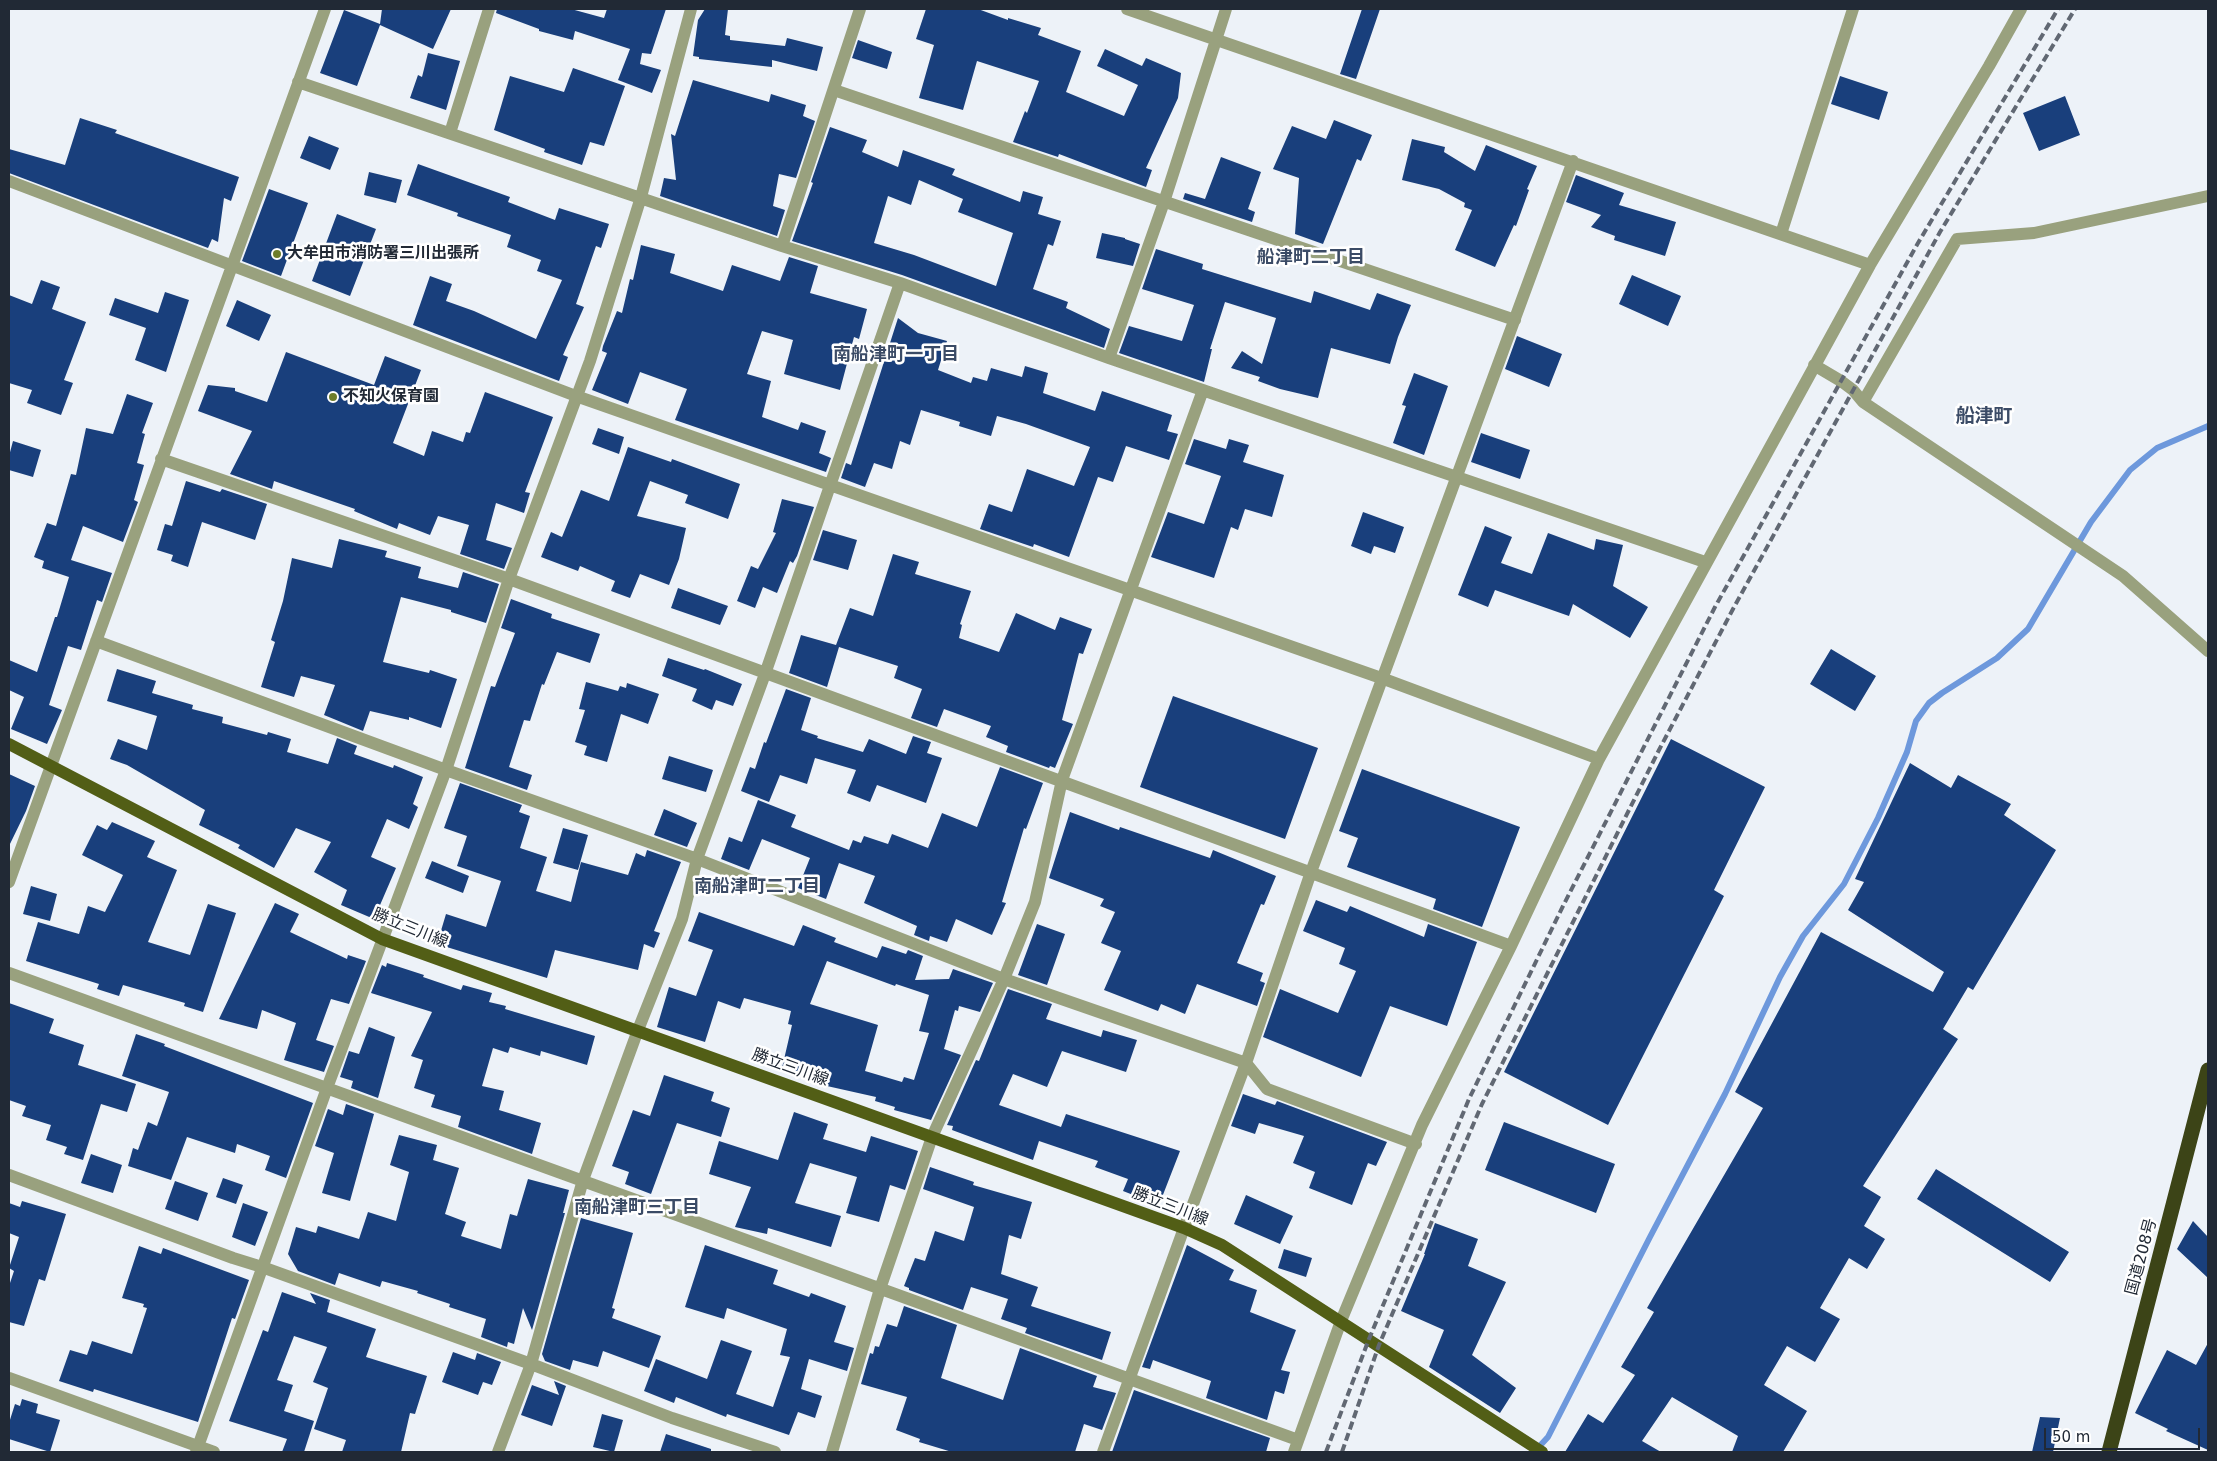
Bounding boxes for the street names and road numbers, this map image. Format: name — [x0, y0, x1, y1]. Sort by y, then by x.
street label: 勝立三川線 — [369, 905, 451, 953]
street label: 勝立三川線 — [749, 1045, 831, 1091]
street label: 勝立三川線 — [1129, 1184, 1211, 1230]
street label: 国道208号 — [2123, 1217, 2161, 1297]

